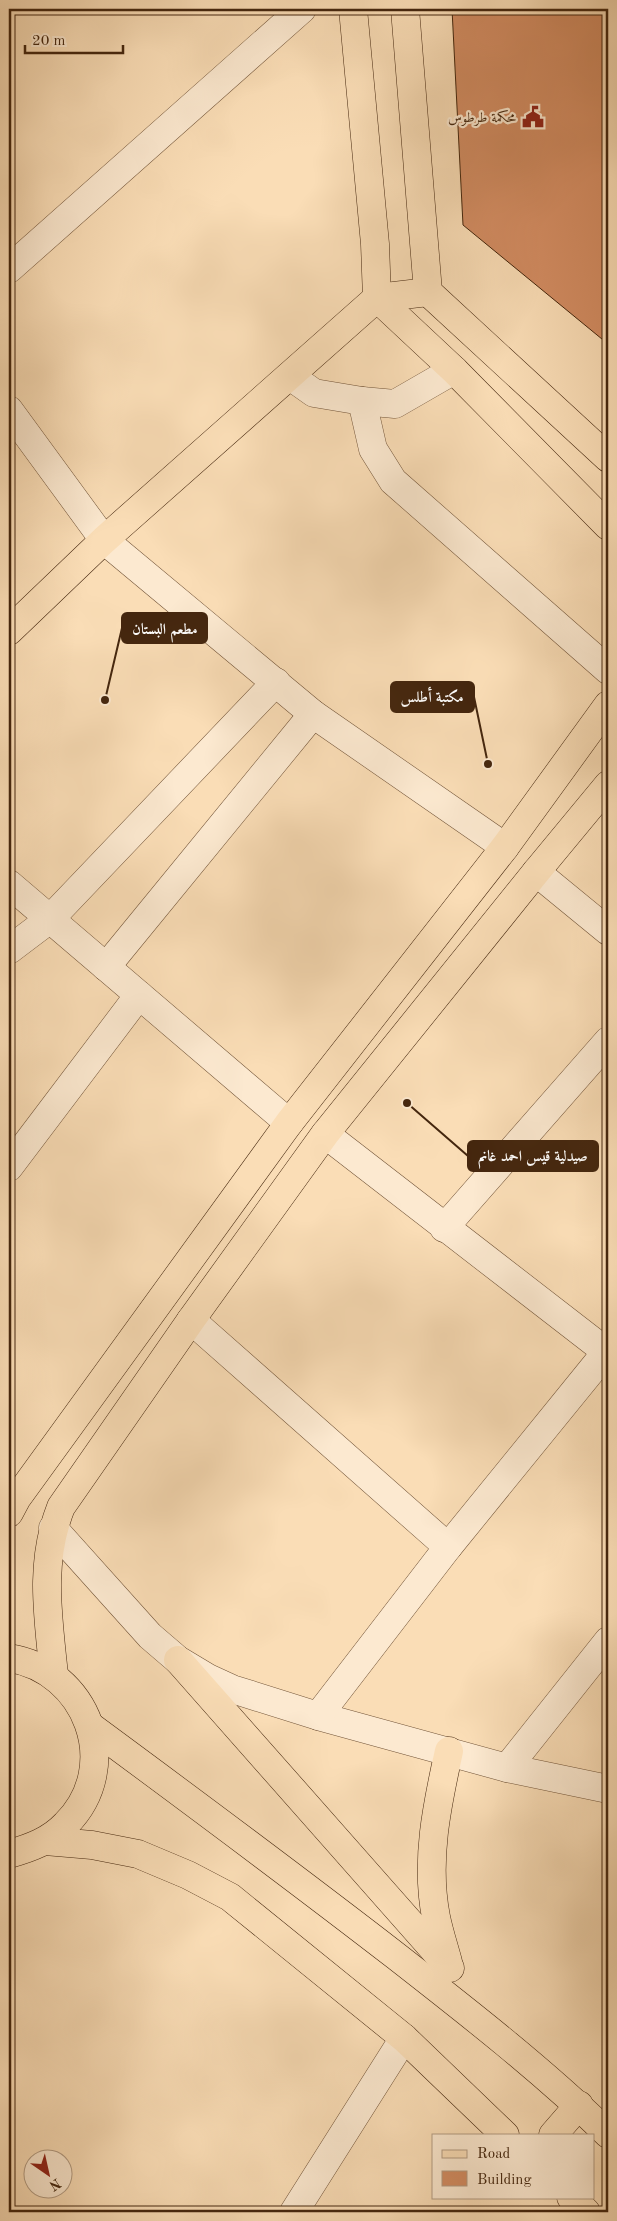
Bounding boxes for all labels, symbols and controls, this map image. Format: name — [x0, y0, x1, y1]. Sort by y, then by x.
scale bar — [25, 22, 122, 54]
text: 20 m — [32, 34, 66, 49]
public building icon: محكمة طرطوس — [520, 104, 546, 130]
place label: محكمة طرطوس — [448, 110, 517, 126]
callout: مطعم البستان — [122, 613, 207, 643]
text: مطعم البستان — [132, 622, 198, 643]
callout: مكتبة أطلس — [391, 682, 474, 712]
text: مكتبة أطلس — [400, 686, 464, 707]
callout: صيدلية قيس احمد غانم — [468, 1141, 598, 1171]
text: صيدلية قيس احمد غانم — [478, 1149, 588, 1169]
legend — [432, 2134, 594, 2198]
text: Road — [477, 2147, 511, 2162]
north arrow — [22, 2148, 72, 2198]
text: Building — [477, 2173, 532, 2188]
text: N — [46, 2175, 63, 2193]

